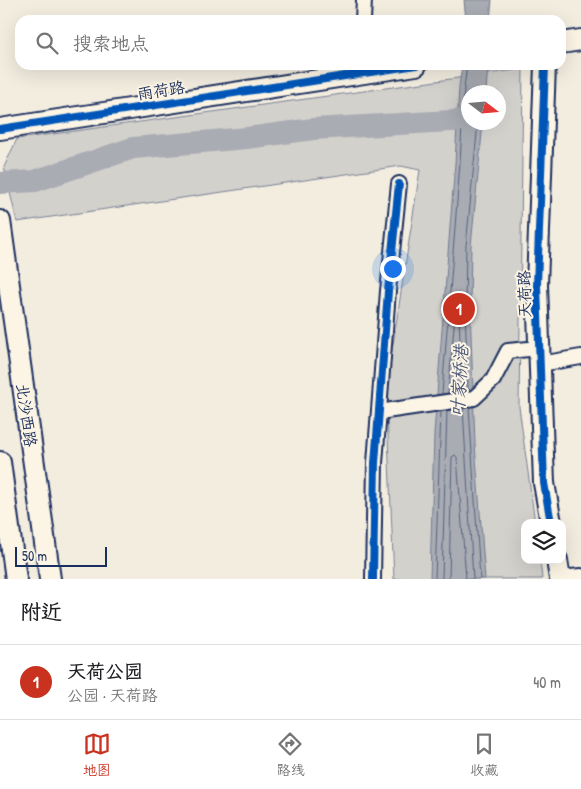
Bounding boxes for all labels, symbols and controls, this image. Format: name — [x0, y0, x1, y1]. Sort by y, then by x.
search box — [15, 15, 566, 70]
icon: search — [33, 29, 61, 57]
text: 搜索地点 — [73, 30, 149, 56]
street label: 雨荷路 — [136, 75, 186, 105]
north arrow — [461, 85, 506, 130]
your location — [380, 256, 406, 282]
street label: 天荷路 — [513, 270, 535, 318]
pin: 1 — [443, 290, 475, 328]
water label: 叶家桥港 — [445, 342, 473, 418]
street label: 北沙西路 — [12, 382, 42, 448]
map controls — [521, 519, 566, 564]
button: layers — [521, 519, 566, 564]
scale bar — [15, 544, 108, 567]
text: 50 m — [22, 546, 47, 565]
text: 附近 — [20, 597, 62, 626]
text: 天荷公园 — [67, 658, 143, 684]
text: 1 — [33, 671, 39, 693]
text: 40 m — [533, 671, 561, 693]
text: 公园 · 天荷路 — [67, 684, 158, 706]
tab: 地图 — [83, 730, 111, 779]
tab: 路线 — [276, 730, 304, 779]
tab: 收藏 — [470, 730, 498, 779]

